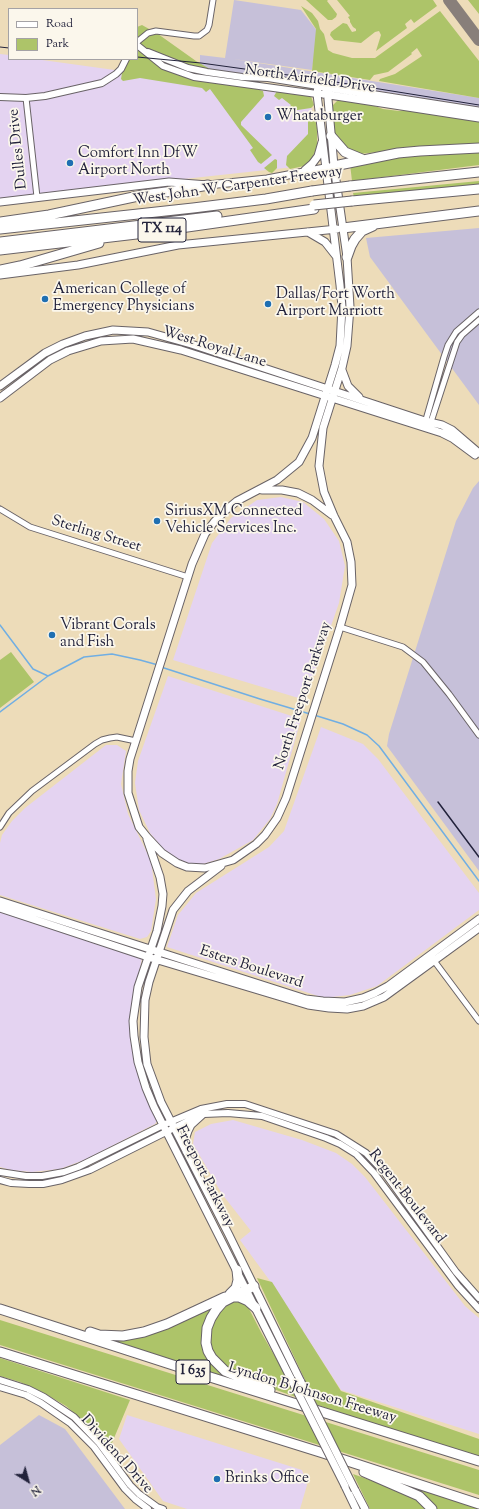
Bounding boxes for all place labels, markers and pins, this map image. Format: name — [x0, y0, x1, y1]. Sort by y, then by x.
place label: Whataburger — [276, 108, 362, 126]
marker: Whataburger — [263, 112, 273, 122]
place label: Comfort Inn DfW Airport North — [78, 145, 198, 180]
marker: Comfort Inn DfW Airport North — [65, 158, 75, 168]
place label: American College of Emergency Physicians — [53, 281, 194, 316]
place label: Dallas/Fort Worth Airport Marriott — [276, 286, 395, 321]
marker: American College of Emergency Physicians — [40, 294, 50, 304]
marker: Dallas/Fort Worth Airport Marriott — [263, 299, 273, 309]
place label: SiriusXM Connected Vehicle Services Inc. — [165, 503, 302, 538]
marker: SiriusXM Connected Vehicle Services Inc. — [152, 516, 162, 526]
place label: Vibrant Corals and Fish — [60, 617, 156, 652]
marker: Vibrant Corals and Fish — [47, 630, 57, 640]
place label: Brinks Office — [225, 1470, 309, 1488]
marker: Brinks Office — [212, 1474, 222, 1484]

